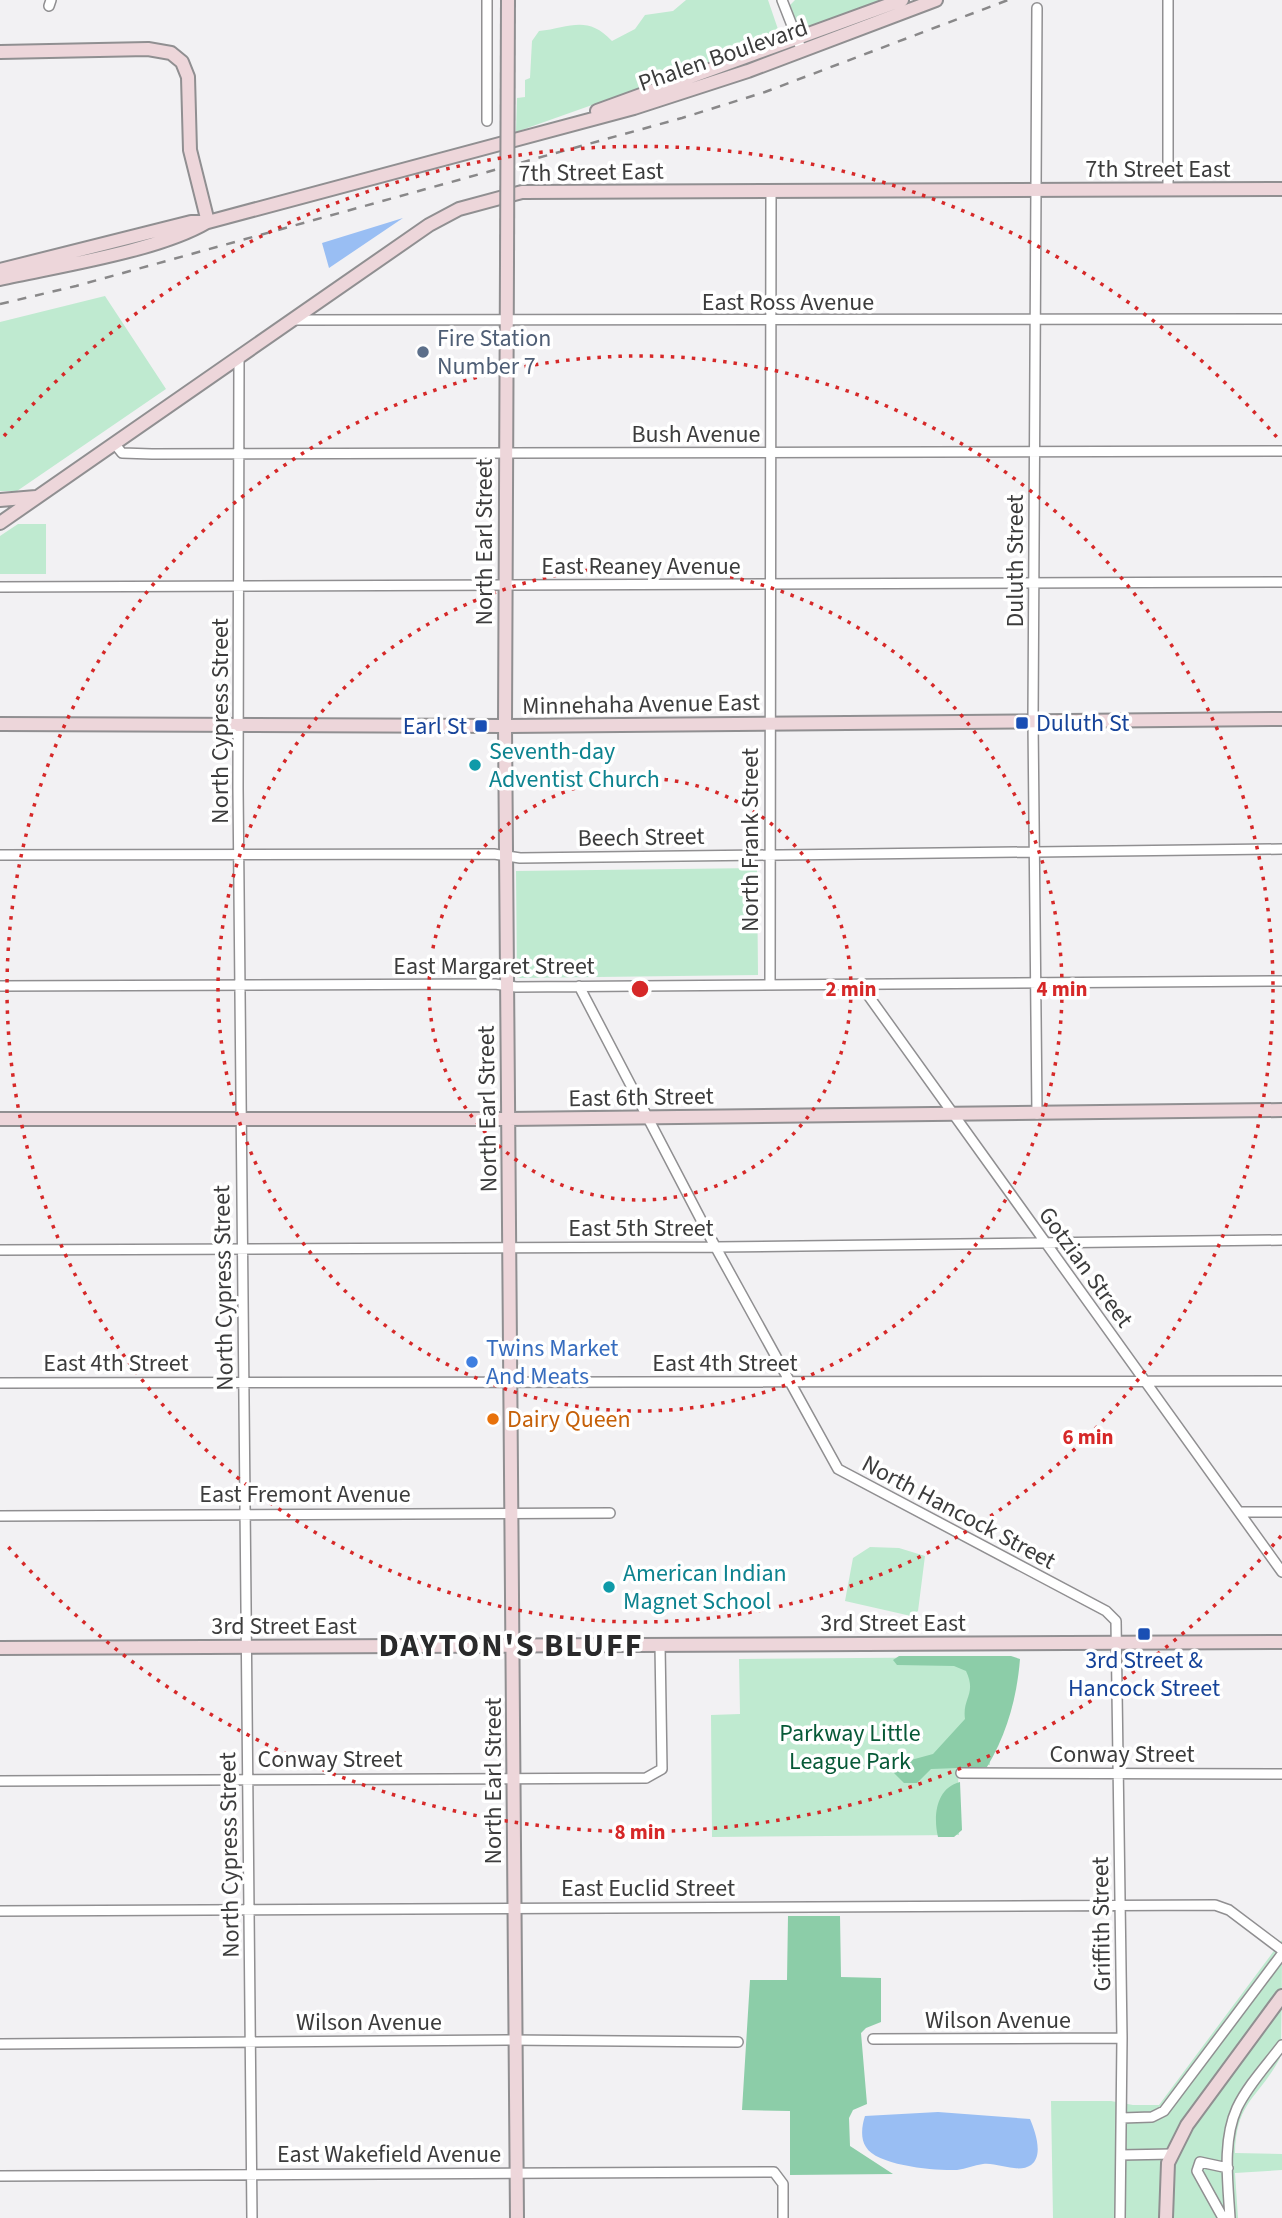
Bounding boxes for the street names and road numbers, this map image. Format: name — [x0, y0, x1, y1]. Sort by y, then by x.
street label: Phalen Boulevard — [634, 10, 813, 101]
street label: 7th Street East — [1085, 152, 1231, 187]
street label: 7th Street East — [518, 154, 664, 191]
street label: East Ross Avenue — [702, 285, 874, 320]
street label: Bush Avenue — [631, 417, 761, 452]
street label: North Earl Street — [467, 459, 502, 625]
street label: Duluth Street — [998, 494, 1033, 628]
street label: East Reaney Avenue — [541, 549, 741, 584]
street label: North Cypress Street — [203, 618, 238, 824]
street label: Minnehaha Avenue East — [522, 685, 760, 724]
street label: North Frank Street — [733, 748, 768, 932]
street label: Beech Street — [577, 819, 705, 856]
street label: East Margaret Street — [393, 949, 595, 984]
street label: North Earl Street — [469, 1025, 506, 1193]
street label: East 6th Street — [568, 1079, 714, 1116]
street label: North Cypress Street — [204, 1185, 243, 1391]
street label: Gotzian Street — [1030, 1200, 1141, 1335]
street label: East 5th Street — [568, 1211, 714, 1246]
street label: East 4th Street — [43, 1346, 189, 1381]
street label: East 4th Street — [652, 1346, 798, 1381]
street label: North Hancock Street — [856, 1447, 1062, 1578]
street label: East Fremont Avenue — [199, 1477, 411, 1512]
street label: 3rd Street East — [820, 1606, 966, 1641]
street label: 3rd Street East — [211, 1609, 357, 1644]
street label: North Earl Street — [476, 1698, 511, 1864]
street label: Conway Street — [1049, 1737, 1195, 1772]
street label: Conway Street — [257, 1742, 403, 1777]
street label: North Cypress Street — [210, 1752, 249, 1958]
street label: Griffith Street — [1083, 1856, 1120, 1992]
street label: East Euclid Street — [561, 1871, 735, 1906]
street label: Wilson Avenue — [925, 2003, 1071, 2038]
street label: Wilson Avenue — [296, 2005, 442, 2040]
street label: East Wakefield Avenue — [277, 2137, 501, 2172]

